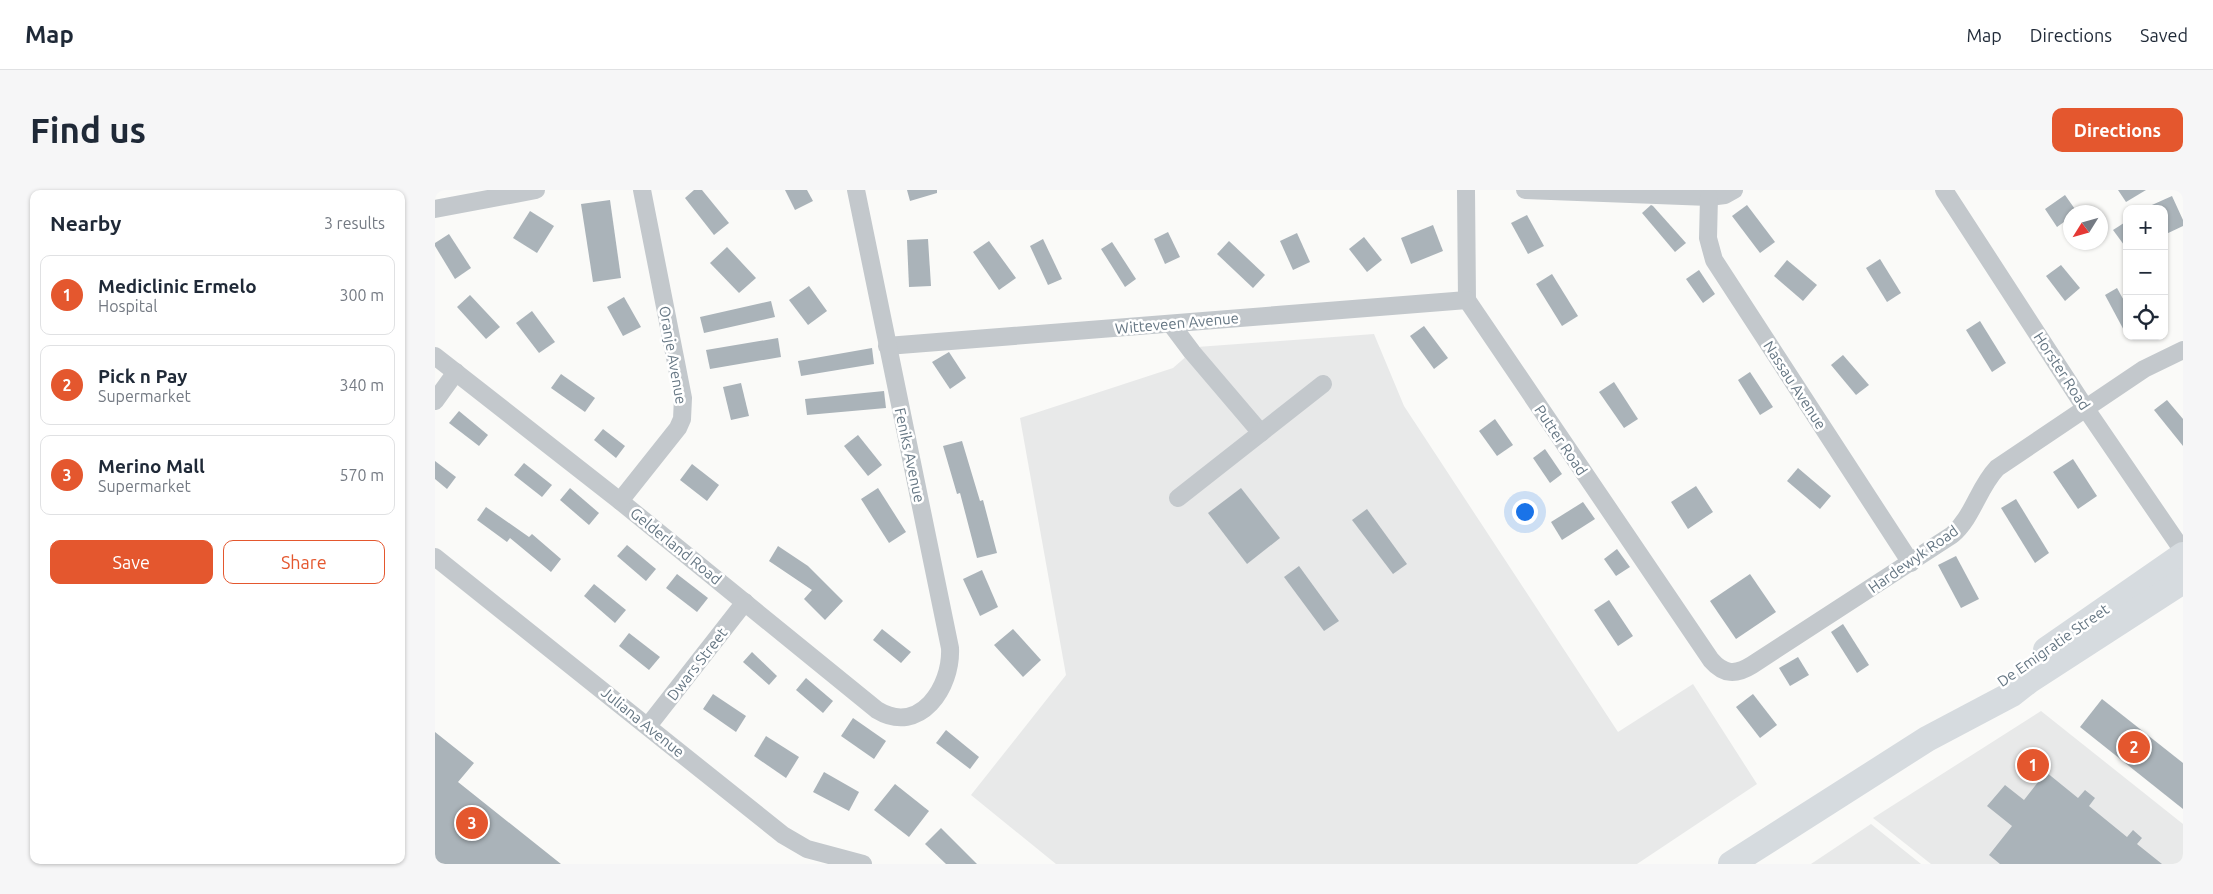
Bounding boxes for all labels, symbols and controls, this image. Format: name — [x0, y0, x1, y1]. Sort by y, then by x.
text: Map — [25, 21, 74, 48]
text: Map — [1966, 25, 2002, 45]
text: Directions — [2030, 25, 2112, 45]
text: Saved — [2140, 25, 2188, 45]
button: Directions — [2052, 108, 2183, 152]
text: Find us — [30, 110, 146, 150]
north arrow — [2063, 205, 2108, 250]
map controls — [2123, 205, 2168, 340]
button: + — [2123, 205, 2168, 250]
text: Nearby — [50, 211, 121, 235]
text: 3 results — [324, 214, 385, 232]
button: − — [2123, 250, 2168, 295]
text: Mediclinic Ermelo — [98, 275, 257, 297]
text: 1 — [62, 286, 72, 304]
text: 300 m — [339, 286, 384, 304]
button: locate — [2123, 295, 2168, 340]
text: Hospital — [98, 297, 157, 315]
street label: Oranje Avenue — [656, 305, 690, 405]
street label: Witteveen Avenue — [1114, 309, 1240, 337]
street label: Horster Road — [2031, 329, 2093, 413]
street label: Nassau Avenue — [1760, 338, 1830, 432]
text: Pick n Pay — [98, 365, 187, 387]
text: 2 — [62, 376, 72, 394]
text: 340 m — [339, 376, 384, 394]
text: Supermarket — [98, 387, 191, 405]
street label: Putter Road — [1531, 402, 1591, 478]
street label: Feniks Avenue — [892, 406, 928, 504]
text: Merino Mall — [98, 455, 205, 477]
text: 3 — [62, 466, 72, 484]
text: 570 m — [339, 466, 384, 484]
text: Supermarket — [98, 477, 191, 495]
your location — [1512, 499, 1538, 525]
street label: Gelderland Road — [627, 504, 725, 588]
street label: Hardewyk Road — [1865, 522, 1961, 596]
button: Save — [50, 540, 213, 584]
button: Share — [223, 540, 385, 584]
street label: De Emigratie Street — [1994, 600, 2112, 690]
street label: Dwars Street — [663, 624, 731, 704]
street label: Juliana Avenue — [598, 683, 688, 761]
pin: 2 — [2118, 728, 2150, 766]
pin: 1 — [2017, 746, 2049, 784]
pin: 3 — [456, 804, 488, 842]

